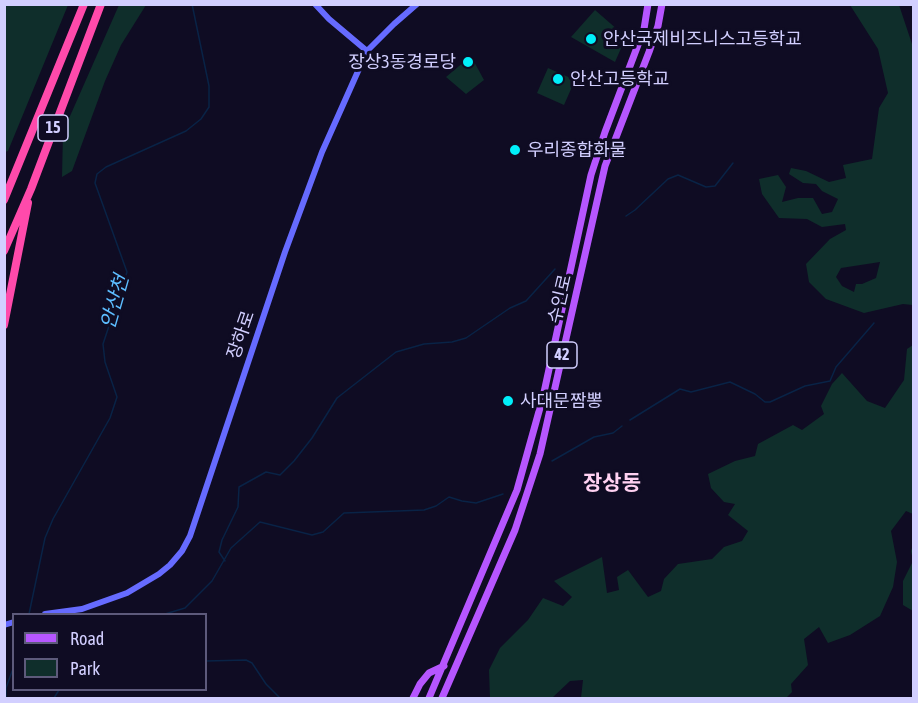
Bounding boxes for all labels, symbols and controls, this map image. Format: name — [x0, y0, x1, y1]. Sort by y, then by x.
place label: 안산국제비즈니스고등학교 — [603, 28, 802, 50]
marker: 안산국제비즈니스고등학교 — [584, 32, 598, 46]
place label: 장상3동경로당 — [348, 51, 456, 73]
marker: 장상3동경로당 — [461, 55, 475, 69]
place label: 안산고등학교 — [570, 68, 669, 90]
marker: 안산고등학교 — [551, 72, 565, 86]
road number: 15 — [38, 115, 68, 141]
place label: 우리종합화물 — [527, 139, 626, 161]
marker: 우리종합화물 — [508, 143, 522, 157]
water label: 안산천 — [96, 272, 134, 332]
street label: 수인로 — [544, 272, 576, 326]
street label: 장하로 — [223, 308, 259, 362]
road number: 42 — [547, 342, 577, 368]
place label: 사대문짬뽕 — [520, 390, 603, 412]
marker: 사대문짬뽕 — [501, 394, 515, 408]
district label: 장상동 — [583, 470, 641, 496]
legend — [12, 613, 207, 691]
text: Road — [70, 628, 104, 649]
text: Park — [70, 658, 100, 679]

